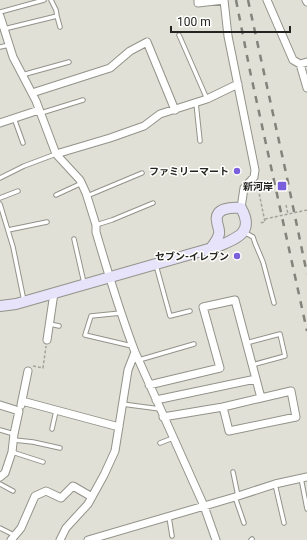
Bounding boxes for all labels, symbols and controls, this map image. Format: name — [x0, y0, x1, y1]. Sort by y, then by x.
scale bar — [171, 8, 290, 34]
text: 100 m — [177, 15, 211, 29]
place label: ファミリーマート — [149, 166, 229, 177]
marker: ファミリーマート — [232, 166, 242, 176]
marker: 新河岸 — [276, 180, 288, 192]
place label: 新河岸 — [243, 181, 273, 192]
place label: セブン-イレブン — [155, 251, 229, 262]
marker: セブン-イレブン — [232, 251, 242, 261]

